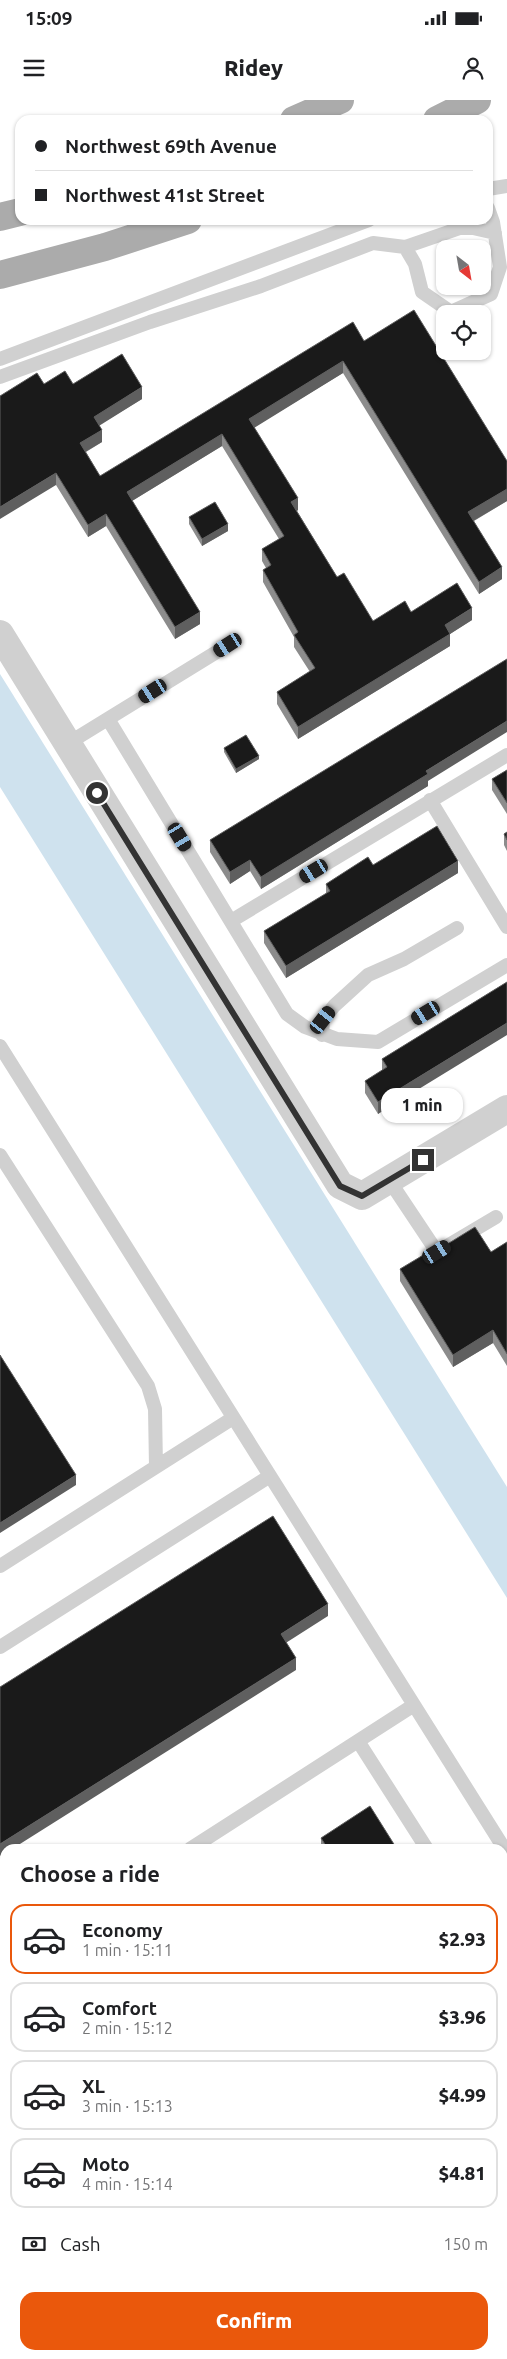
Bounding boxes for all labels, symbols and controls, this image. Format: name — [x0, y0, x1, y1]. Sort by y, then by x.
text: 15:09 — [25, 7, 73, 29]
icon: menu — [20, 54, 48, 82]
icon: person — [459, 54, 487, 82]
text: Ridey — [224, 55, 283, 80]
text: Northwest 69th Avenue — [65, 135, 277, 157]
text: Northwest 41st Street — [65, 184, 265, 206]
north arrow — [436, 240, 491, 295]
map controls — [436, 240, 491, 360]
button: locate — [436, 305, 491, 360]
car — [211, 631, 244, 659]
car — [136, 677, 169, 705]
route start — [86, 782, 108, 804]
car — [165, 820, 194, 854]
car — [297, 857, 330, 885]
car — [409, 999, 442, 1027]
car — [307, 1004, 338, 1036]
callout: 1 min — [382, 1088, 464, 1122]
text: 1 min — [402, 1096, 442, 1114]
route end — [412, 1149, 434, 1171]
car — [420, 1238, 453, 1266]
text: Choose a ride — [20, 1861, 160, 1886]
icon: car — [22, 1917, 67, 1962]
text: Economy — [82, 1919, 163, 1941]
text: $2.93 — [438, 1928, 486, 1950]
text: 1 min · 15:11 — [82, 1941, 173, 1959]
icon: car — [22, 1995, 67, 2040]
text: Comfort — [82, 1997, 157, 2019]
text: $3.96 — [438, 2006, 486, 2028]
text: 2 min · 15:12 — [82, 2019, 173, 2037]
icon: car — [22, 2073, 67, 2118]
text: XL — [82, 2075, 105, 2097]
text: $4.99 — [438, 2084, 486, 2106]
text: 3 min · 15:13 — [82, 2097, 173, 2115]
icon: car — [22, 2151, 67, 2196]
text: Moto — [82, 2153, 130, 2175]
text: $4.81 — [438, 2162, 486, 2184]
text: 4 min · 15:14 — [82, 2175, 173, 2193]
icon: cash — [20, 2230, 48, 2258]
text: Cash — [60, 2233, 101, 2255]
text: 150 m — [443, 2235, 488, 2253]
button: Confirm — [20, 2292, 488, 2350]

